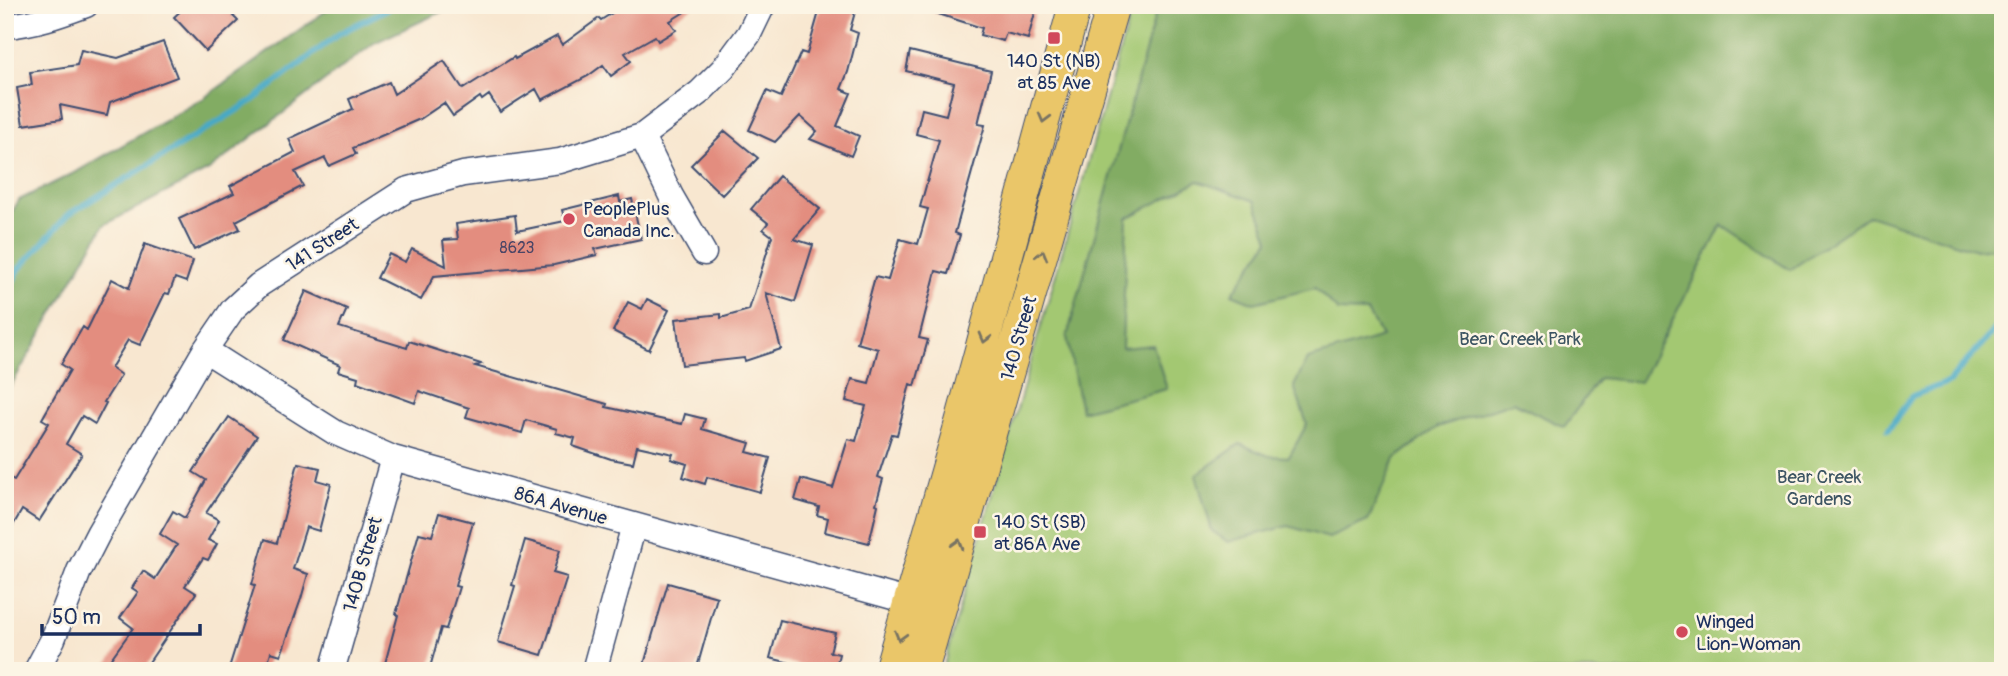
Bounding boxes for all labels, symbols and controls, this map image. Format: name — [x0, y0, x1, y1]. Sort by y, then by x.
marker: 140 St (NB) at 85 Ave — [1046, 30, 1062, 46]
place label: 140 St (NB) at 85 Ave — [1007, 49, 1101, 95]
one-way arrow — [1038, 112, 1052, 124]
place label: PeoplePlus Canada Inc. — [583, 197, 675, 243]
marker: PeoplePlus Canada Inc. — [561, 211, 577, 227]
street label: 141 Street — [282, 212, 364, 277]
house number: 8623 — [500, 238, 534, 258]
one-way arrow — [1033, 249, 1048, 261]
street label: 140 Street — [995, 293, 1043, 383]
park label: Bear Creek Park — [1459, 327, 1581, 351]
one-way arrow — [978, 332, 993, 344]
park label: Bear Creek Gardens — [1777, 465, 1861, 511]
street label: 86A Avenue — [512, 481, 611, 531]
place label: 140 St (SB) at 86A Ave — [994, 510, 1087, 556]
street label: 140B Street — [338, 514, 388, 615]
marker: 140 St (SB) at 86A Ave — [972, 524, 988, 540]
one-way arrow — [950, 538, 965, 550]
scale bar — [42, 592, 200, 636]
text: 50 m — [52, 604, 101, 631]
place label: Winged Lion-Woman — [1696, 610, 1801, 656]
marker: Winged Lion-Woman — [1674, 624, 1690, 640]
one-way arrow — [894, 630, 908, 642]

